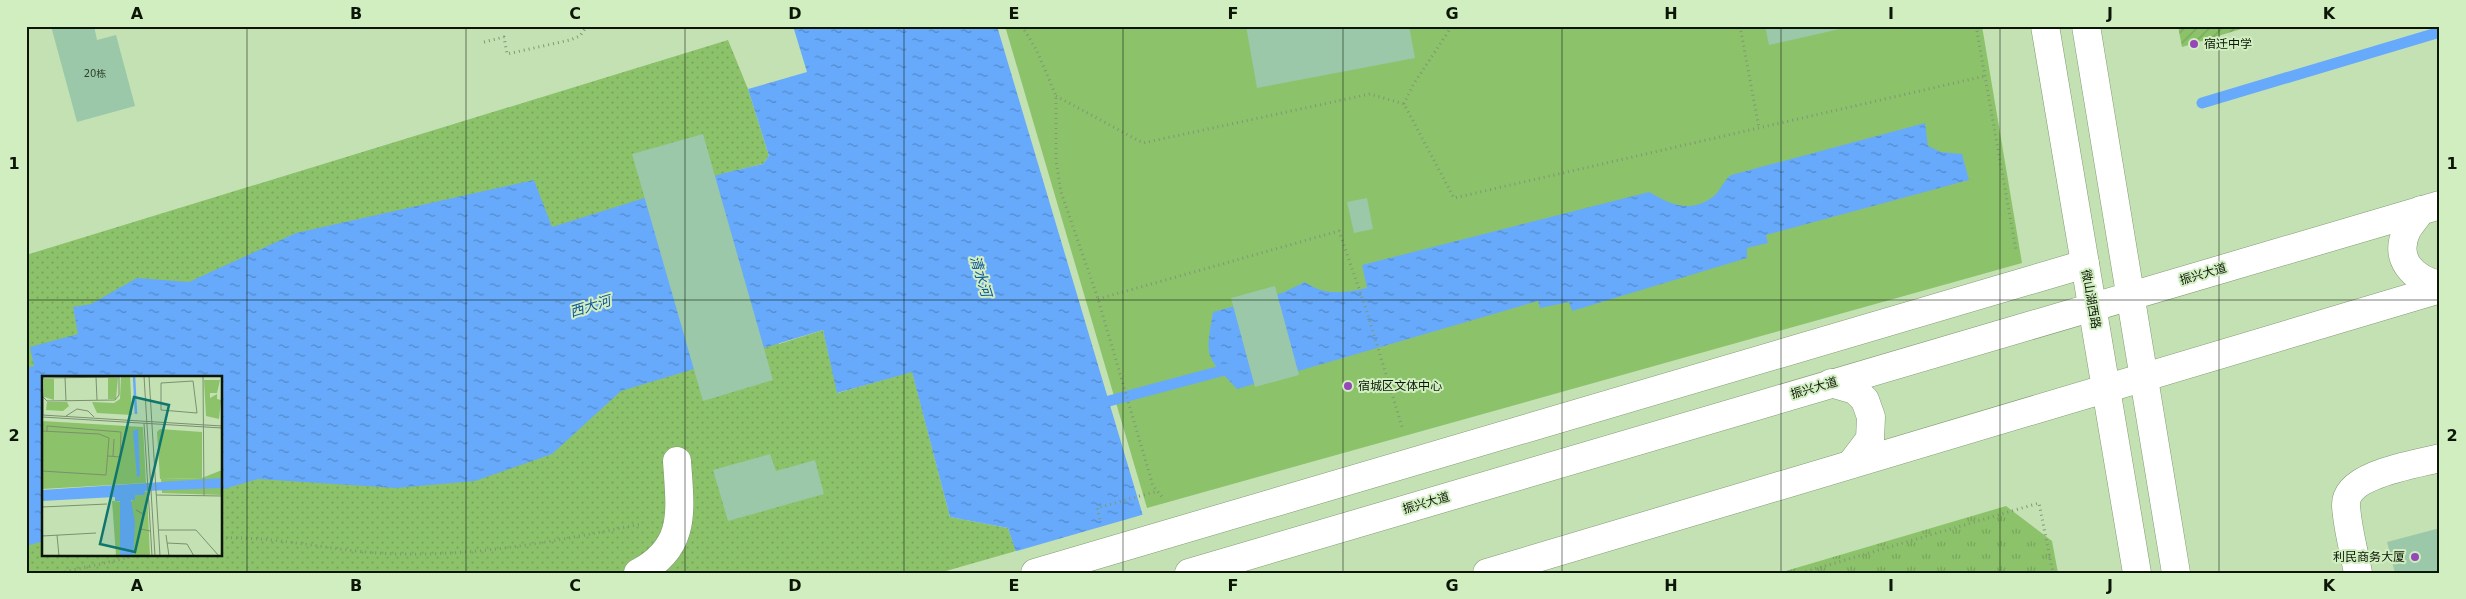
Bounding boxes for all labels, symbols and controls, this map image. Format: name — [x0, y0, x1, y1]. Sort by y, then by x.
text: A — [131, 4, 144, 23]
text: B — [350, 4, 362, 23]
text: C — [569, 4, 581, 23]
text: D — [788, 4, 802, 23]
text: E — [1009, 4, 1019, 23]
text: F — [1228, 4, 1238, 23]
text: G — [1445, 4, 1459, 23]
text: H — [1664, 4, 1678, 23]
text: I — [1888, 4, 1894, 23]
text: J — [2106, 4, 2113, 23]
text: K — [2323, 4, 2336, 23]
place label: 宿迁中学 — [2204, 37, 2252, 51]
marker: 宿迁中学 — [2188, 38, 2200, 50]
house number: 20栋 — [84, 68, 106, 79]
text: 1 — [8, 154, 20, 173]
text: 1 — [2446, 154, 2458, 173]
water label: 清水河 — [967, 254, 996, 301]
street label: 振兴大道 — [2178, 261, 2228, 287]
street label: 微山湖西路 — [2079, 268, 2103, 330]
water label: 西大河 — [568, 291, 615, 320]
street label: 振兴大道 — [1789, 375, 1839, 401]
inset map — [42, 376, 222, 556]
place label: 宿城区文体中心 — [1358, 379, 1442, 393]
marker: 宿城区文体中心 — [1342, 380, 1354, 392]
text: 2 — [8, 426, 20, 445]
text: 2 — [2446, 426, 2458, 445]
street label: 振兴大道 — [1401, 490, 1451, 516]
place label: 利民商务大厦 — [2333, 550, 2405, 564]
marker: 利民商务大厦 — [2409, 551, 2421, 563]
text: A — [131, 576, 144, 595]
text: B — [350, 576, 362, 595]
text: C — [569, 576, 581, 595]
text: D — [788, 576, 802, 595]
text: E — [1009, 576, 1019, 595]
text: F — [1228, 576, 1238, 595]
text: G — [1445, 576, 1459, 595]
text: H — [1664, 576, 1678, 595]
text: I — [1888, 576, 1894, 595]
text: J — [2106, 576, 2113, 595]
text: K — [2323, 576, 2336, 595]

